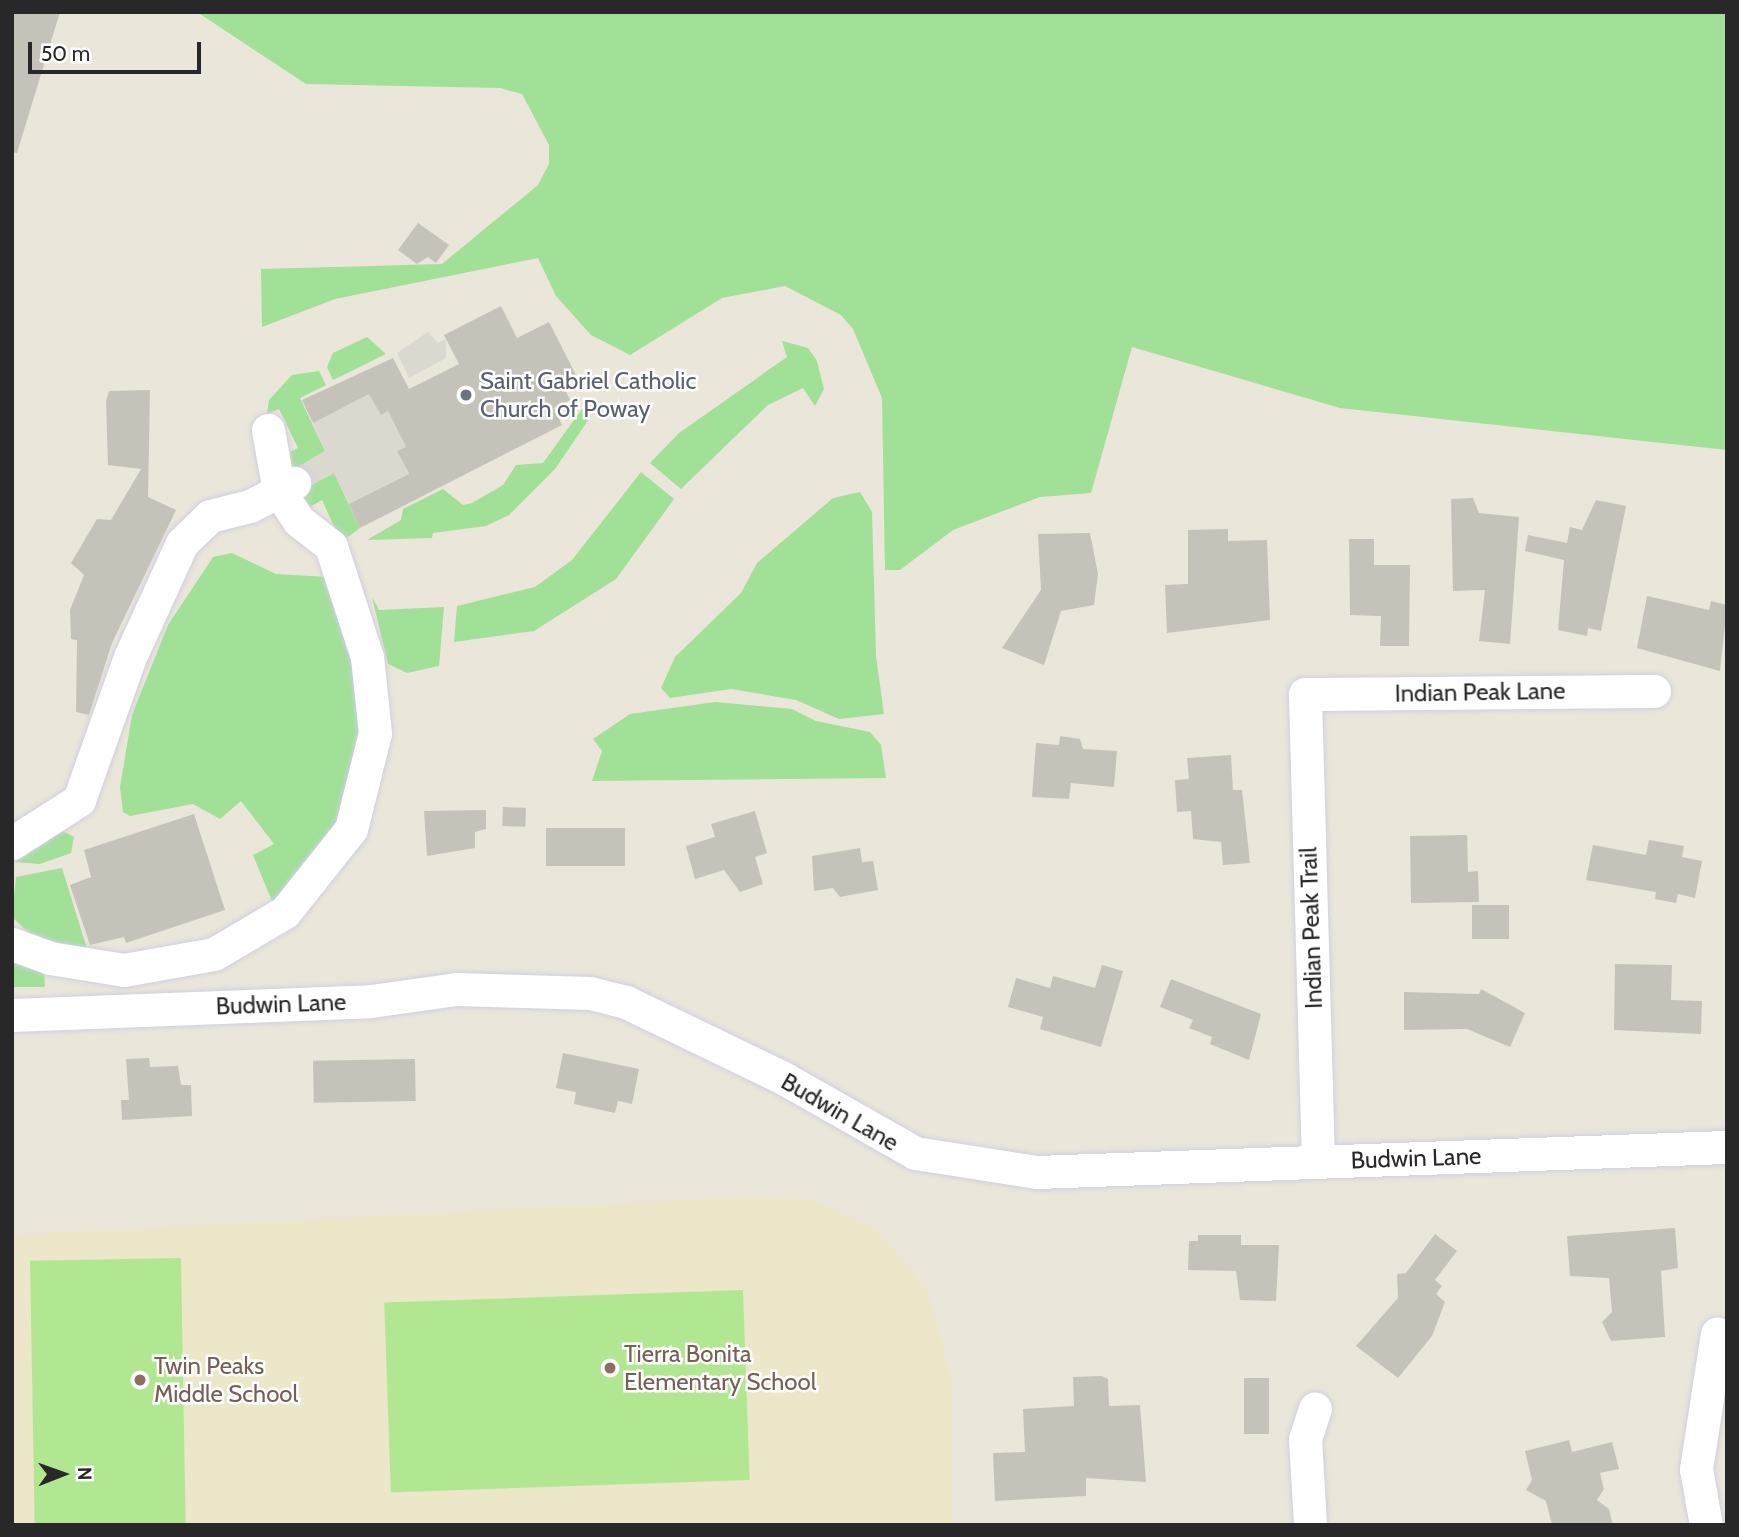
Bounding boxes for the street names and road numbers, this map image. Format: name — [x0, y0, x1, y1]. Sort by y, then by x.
street label: Indian Peak Lane — [1394, 676, 1566, 708]
street label: Indian Peak Trail — [1294, 847, 1328, 1009]
street label: Budwin Lane — [215, 987, 347, 1021]
street label: Budwin Lane — [776, 1067, 904, 1157]
street label: Budwin Lane — [1350, 1141, 1482, 1175]

